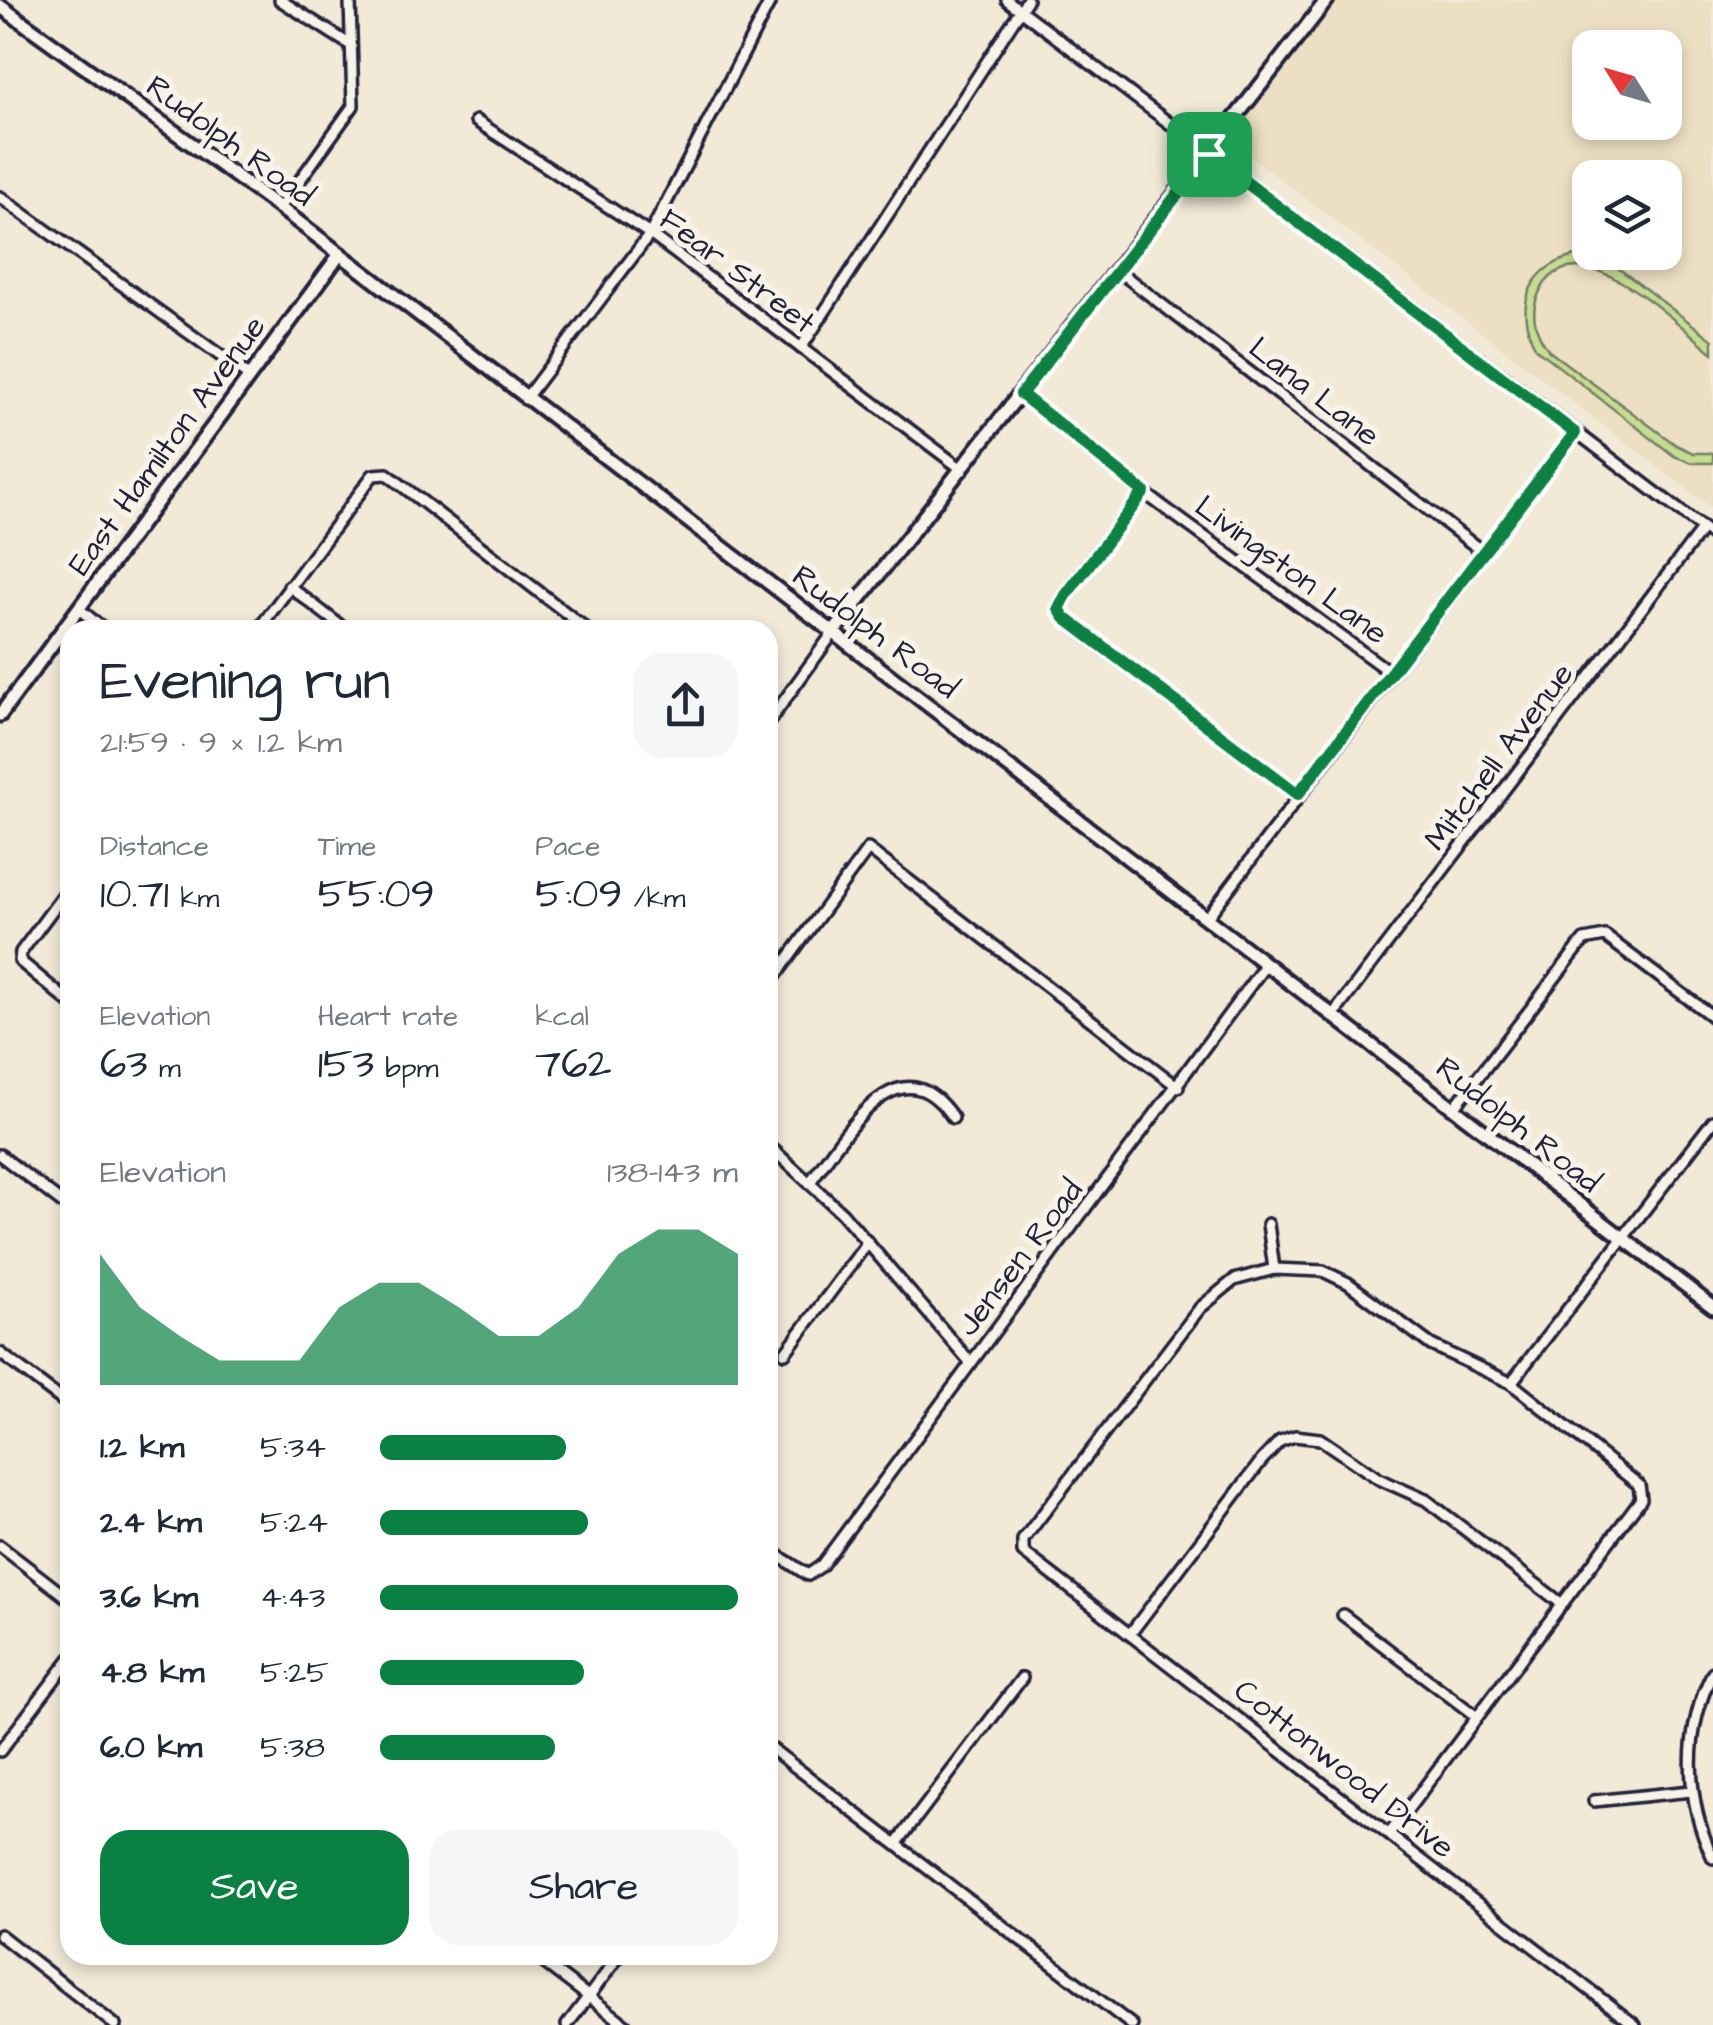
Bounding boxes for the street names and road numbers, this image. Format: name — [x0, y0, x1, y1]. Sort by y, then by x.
street label: Rudolph Road — [137, 65, 324, 218]
street label: Fear Street — [650, 198, 825, 345]
street label: East Hamilton Avenue — [58, 307, 277, 585]
street label: Lana Lane — [1239, 327, 1389, 458]
street label: Livingston Lane — [1185, 485, 1397, 656]
street label: Rudolph Road — [782, 555, 968, 710]
street label: Mitchell Avenue — [1414, 654, 1585, 860]
street label: Rudolph Road — [1426, 1046, 1610, 1204]
street label: Jensen Road — [946, 1170, 1094, 1346]
street label: Cottonwood Drive — [1224, 1669, 1464, 1870]

